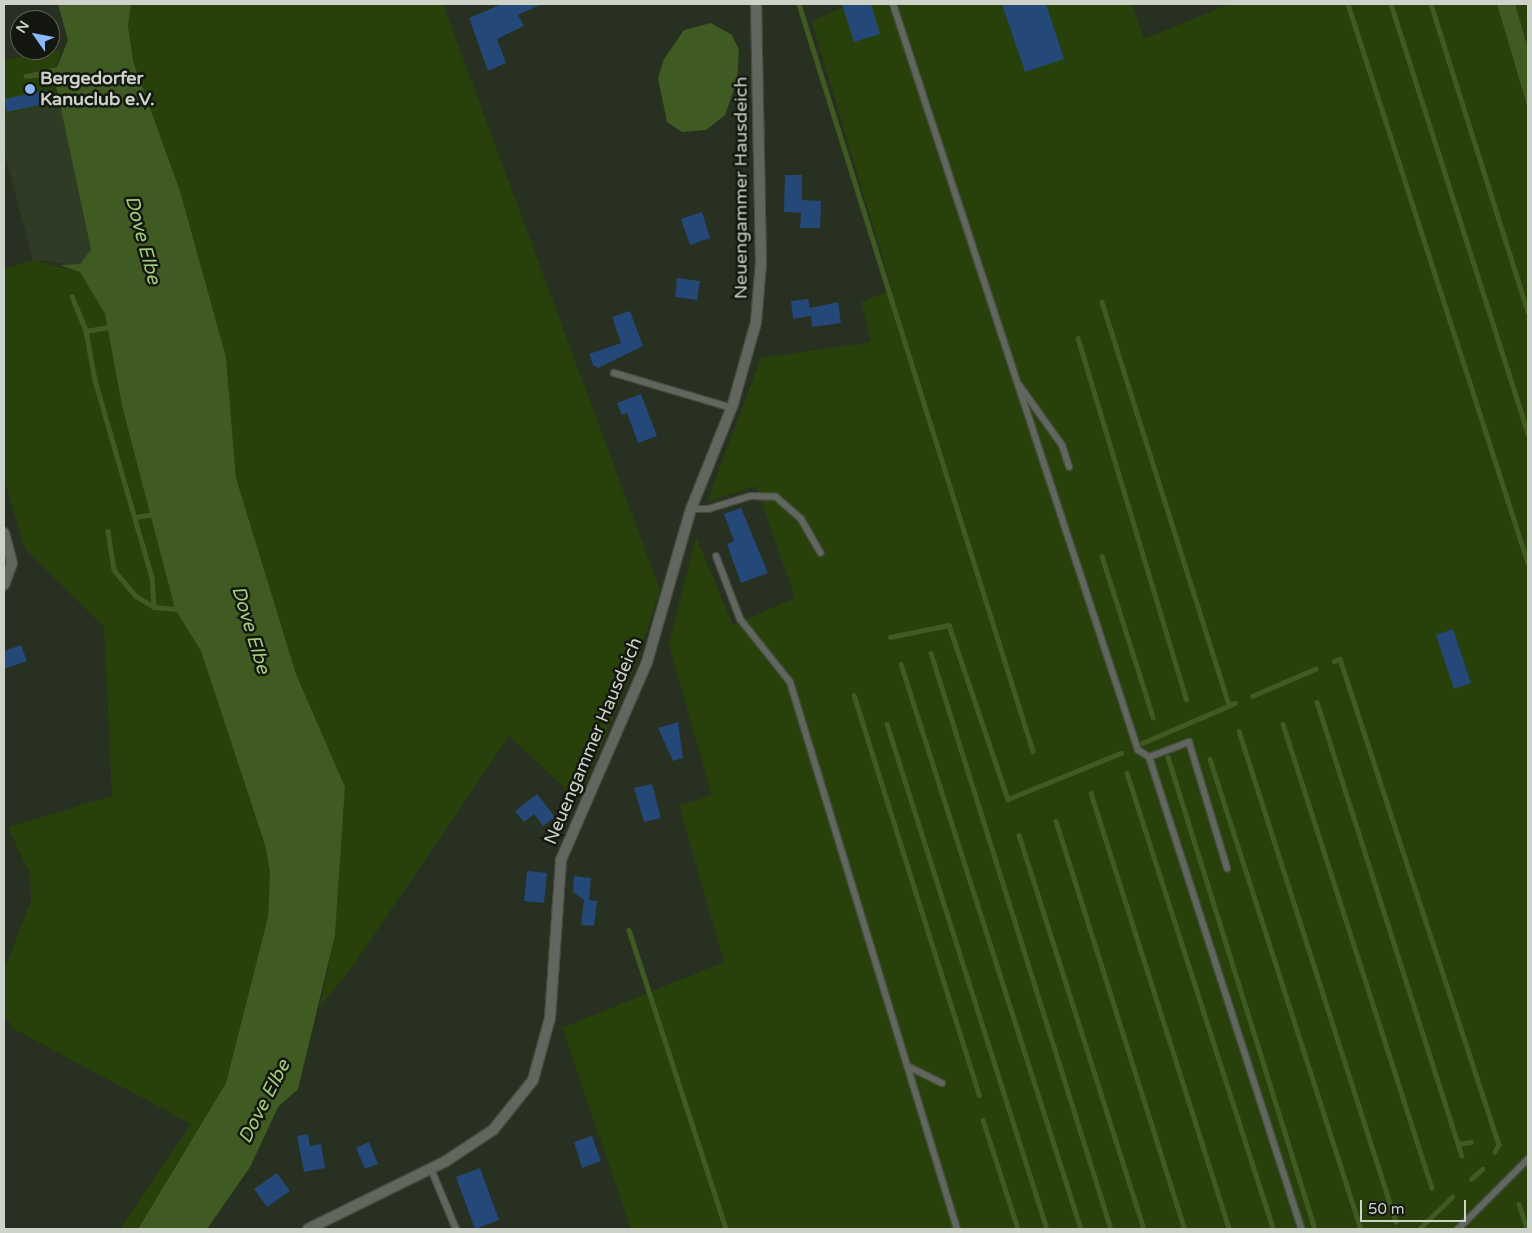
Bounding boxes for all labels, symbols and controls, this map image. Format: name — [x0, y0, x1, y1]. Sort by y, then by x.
north arrow — [10, 10, 60, 60]
text: N — [13, 18, 33, 36]
place label: Bergedorfer Kanuclub e.V. — [40, 68, 155, 110]
street label: Neuengammer Hausdeich — [730, 77, 752, 299]
marker: Bergedorfer Kanuclub e.V. — [24, 83, 36, 95]
water label: Dove Elbe — [119, 193, 165, 287]
water label: Dove Elbe — [226, 583, 274, 677]
street label: Neuengammer Hausdeich — [540, 634, 646, 848]
water label: Dove Elbe — [234, 1056, 296, 1148]
scale bar — [1362, 1190, 1468, 1222]
text: 50 m — [1368, 1200, 1405, 1218]

